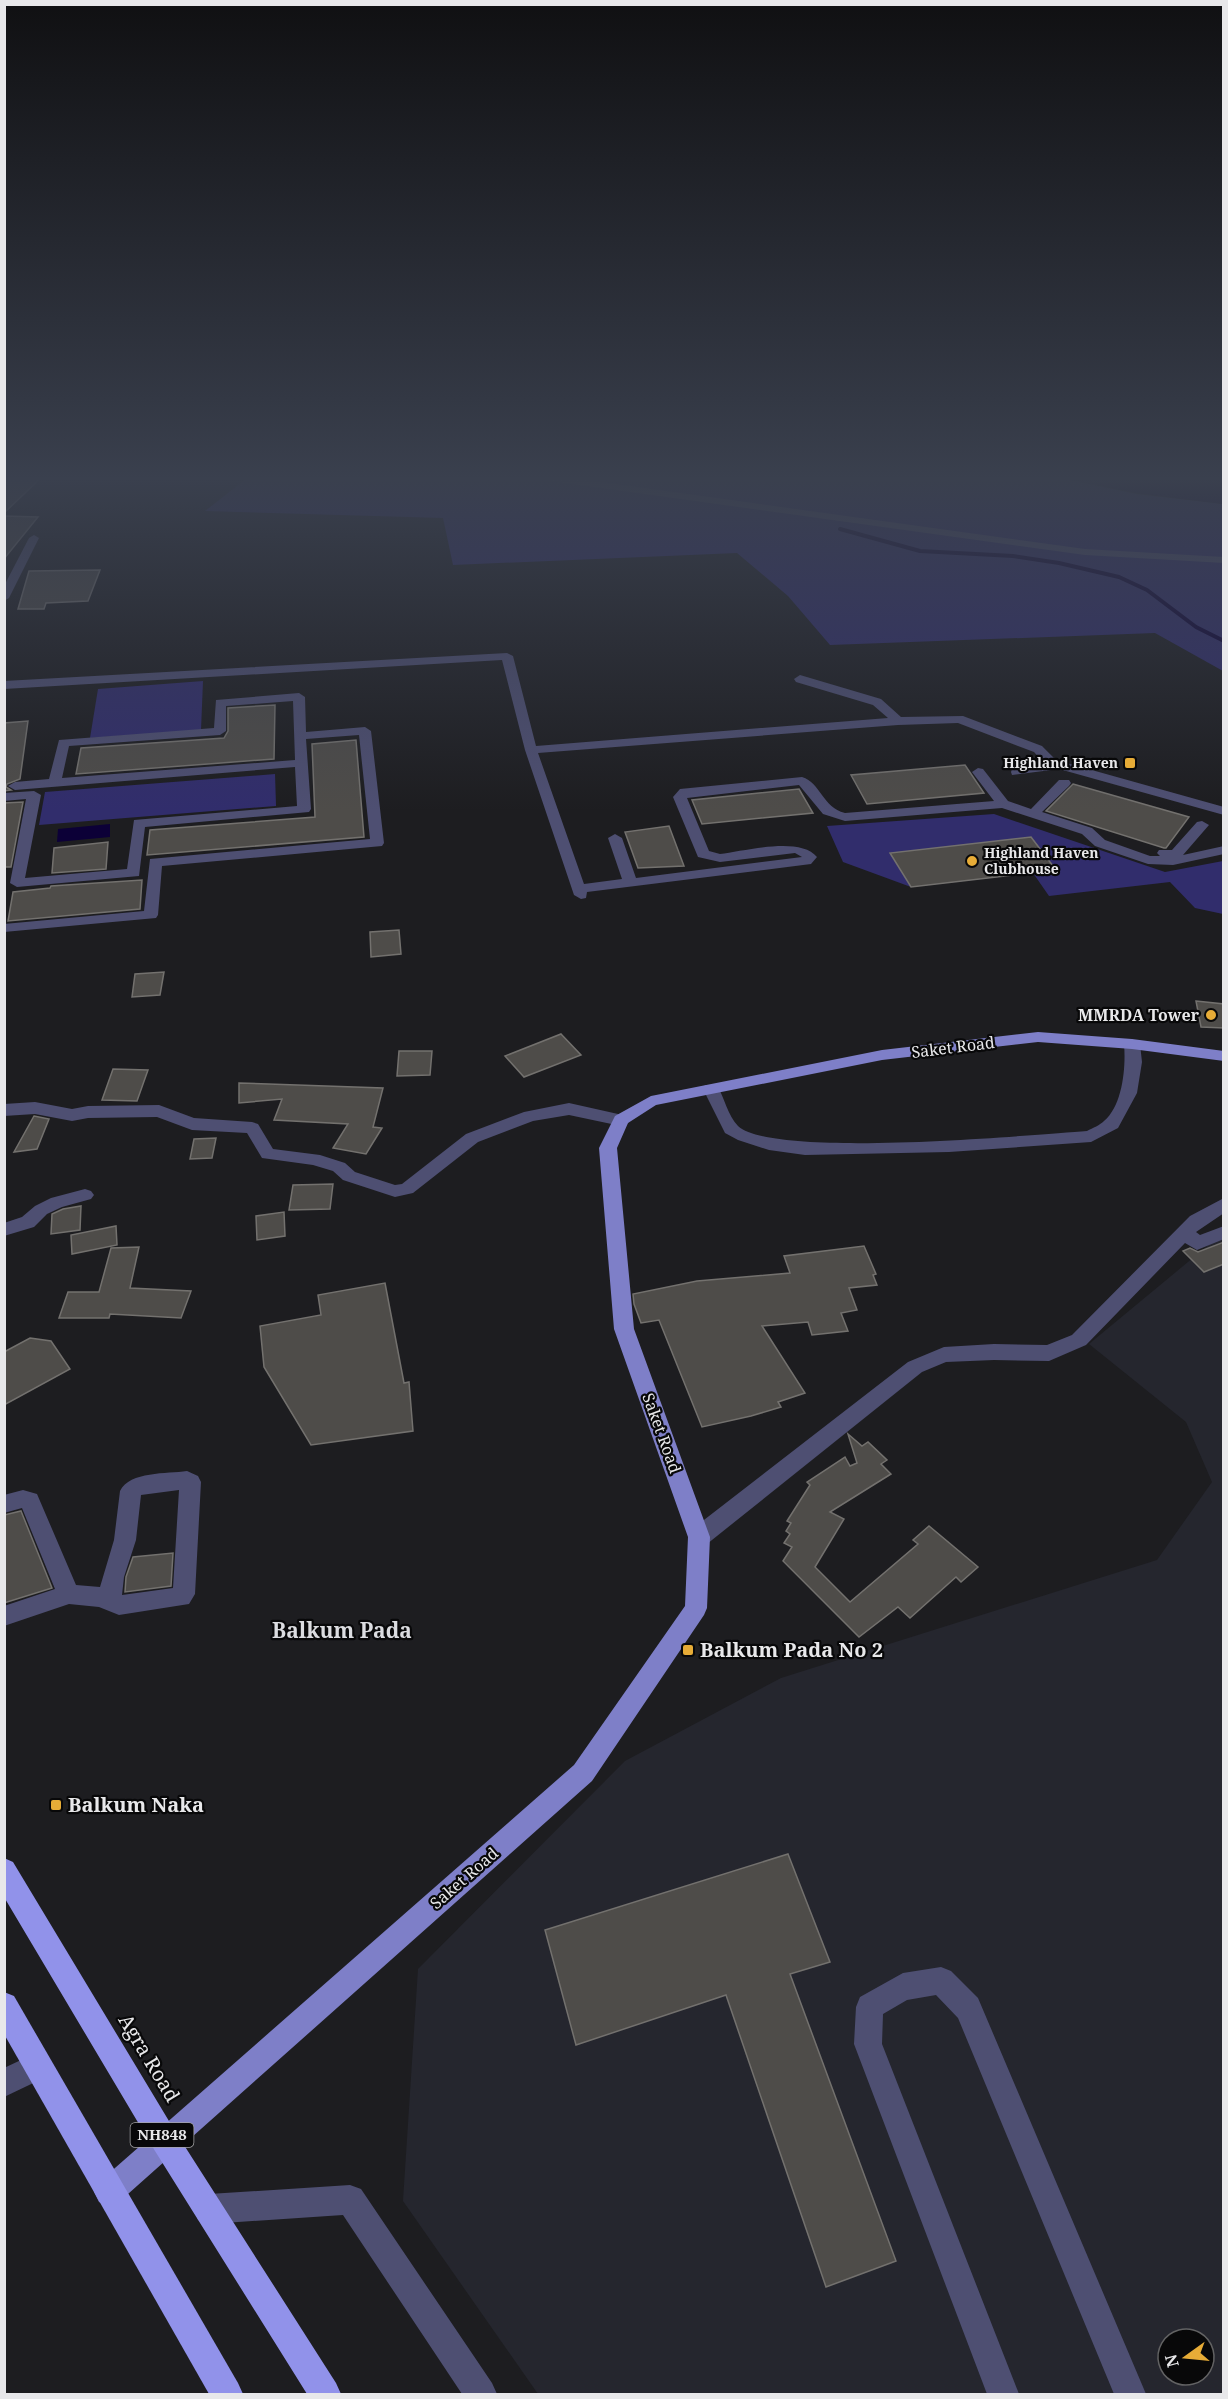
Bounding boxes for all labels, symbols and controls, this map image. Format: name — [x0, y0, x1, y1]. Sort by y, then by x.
place label: Highland Haven — [1003, 753, 1118, 772]
marker: Highland Haven — [1123, 756, 1137, 770]
place label: Highland Haven Clubhouse — [984, 843, 1099, 878]
marker: Highland Haven Clubhouse — [965, 854, 979, 868]
place label: MMRDA Tower — [1078, 1004, 1200, 1026]
marker: MMRDA Tower — [1204, 1008, 1218, 1022]
street label: Saket Road — [910, 1031, 996, 1063]
street label: Saket Road — [637, 1390, 687, 1476]
district label: Balkum Pada — [272, 1616, 412, 1644]
place label: Balkum Pada No 2 — [700, 1636, 883, 1663]
marker: Balkum Pada No 2 — [681, 1643, 695, 1657]
place label: Balkum Naka — [68, 1791, 204, 1818]
marker: Balkum Naka — [49, 1798, 63, 1812]
street label: Saket Road — [425, 1842, 503, 1914]
street label: Agra Road — [113, 2009, 186, 2107]
road number: NH848 — [130, 2123, 194, 2147]
north arrow — [1156, 2327, 1216, 2387]
text: N — [1159, 2352, 1184, 2370]

